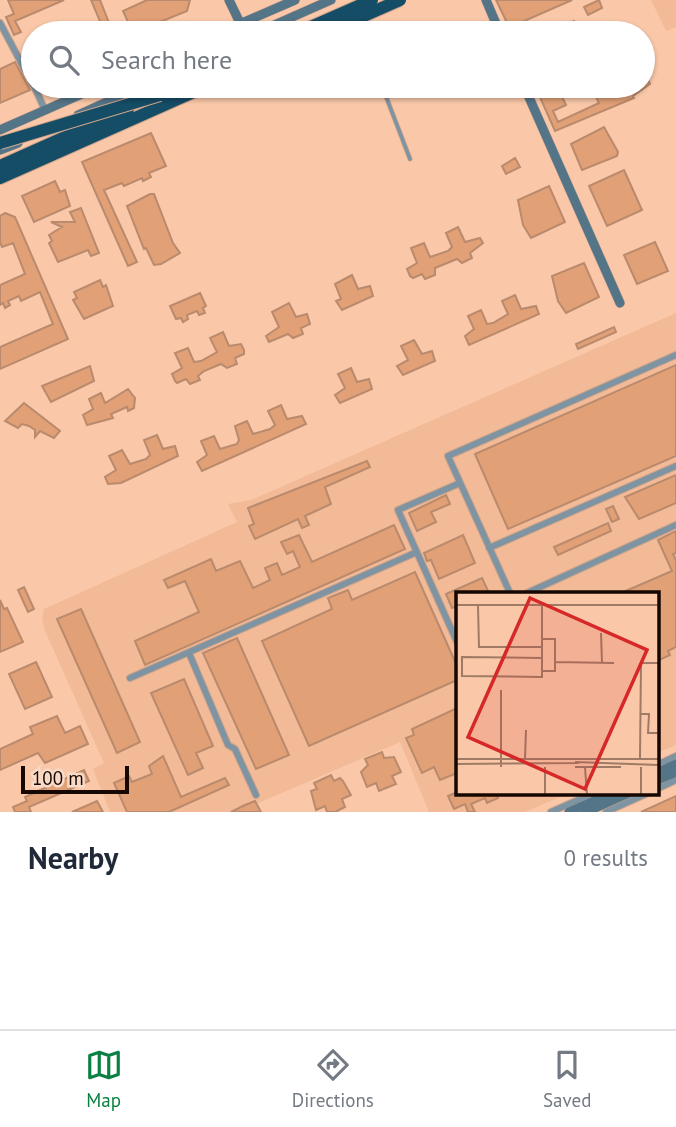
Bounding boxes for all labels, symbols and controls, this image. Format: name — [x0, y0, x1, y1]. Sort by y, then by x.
search box — [21, 21, 655, 98]
icon: search — [45, 41, 83, 79]
text: Search here — [101, 43, 232, 76]
inset map — [456, 592, 658, 794]
scale bar — [21, 763, 130, 795]
text: 100 m — [32, 766, 84, 790]
text: Nearby — [28, 838, 118, 877]
text: 0 results — [564, 843, 648, 872]
tab: Map — [85, 1046, 123, 1112]
tab: Directions — [292, 1046, 374, 1112]
tab: Saved — [543, 1046, 591, 1112]

